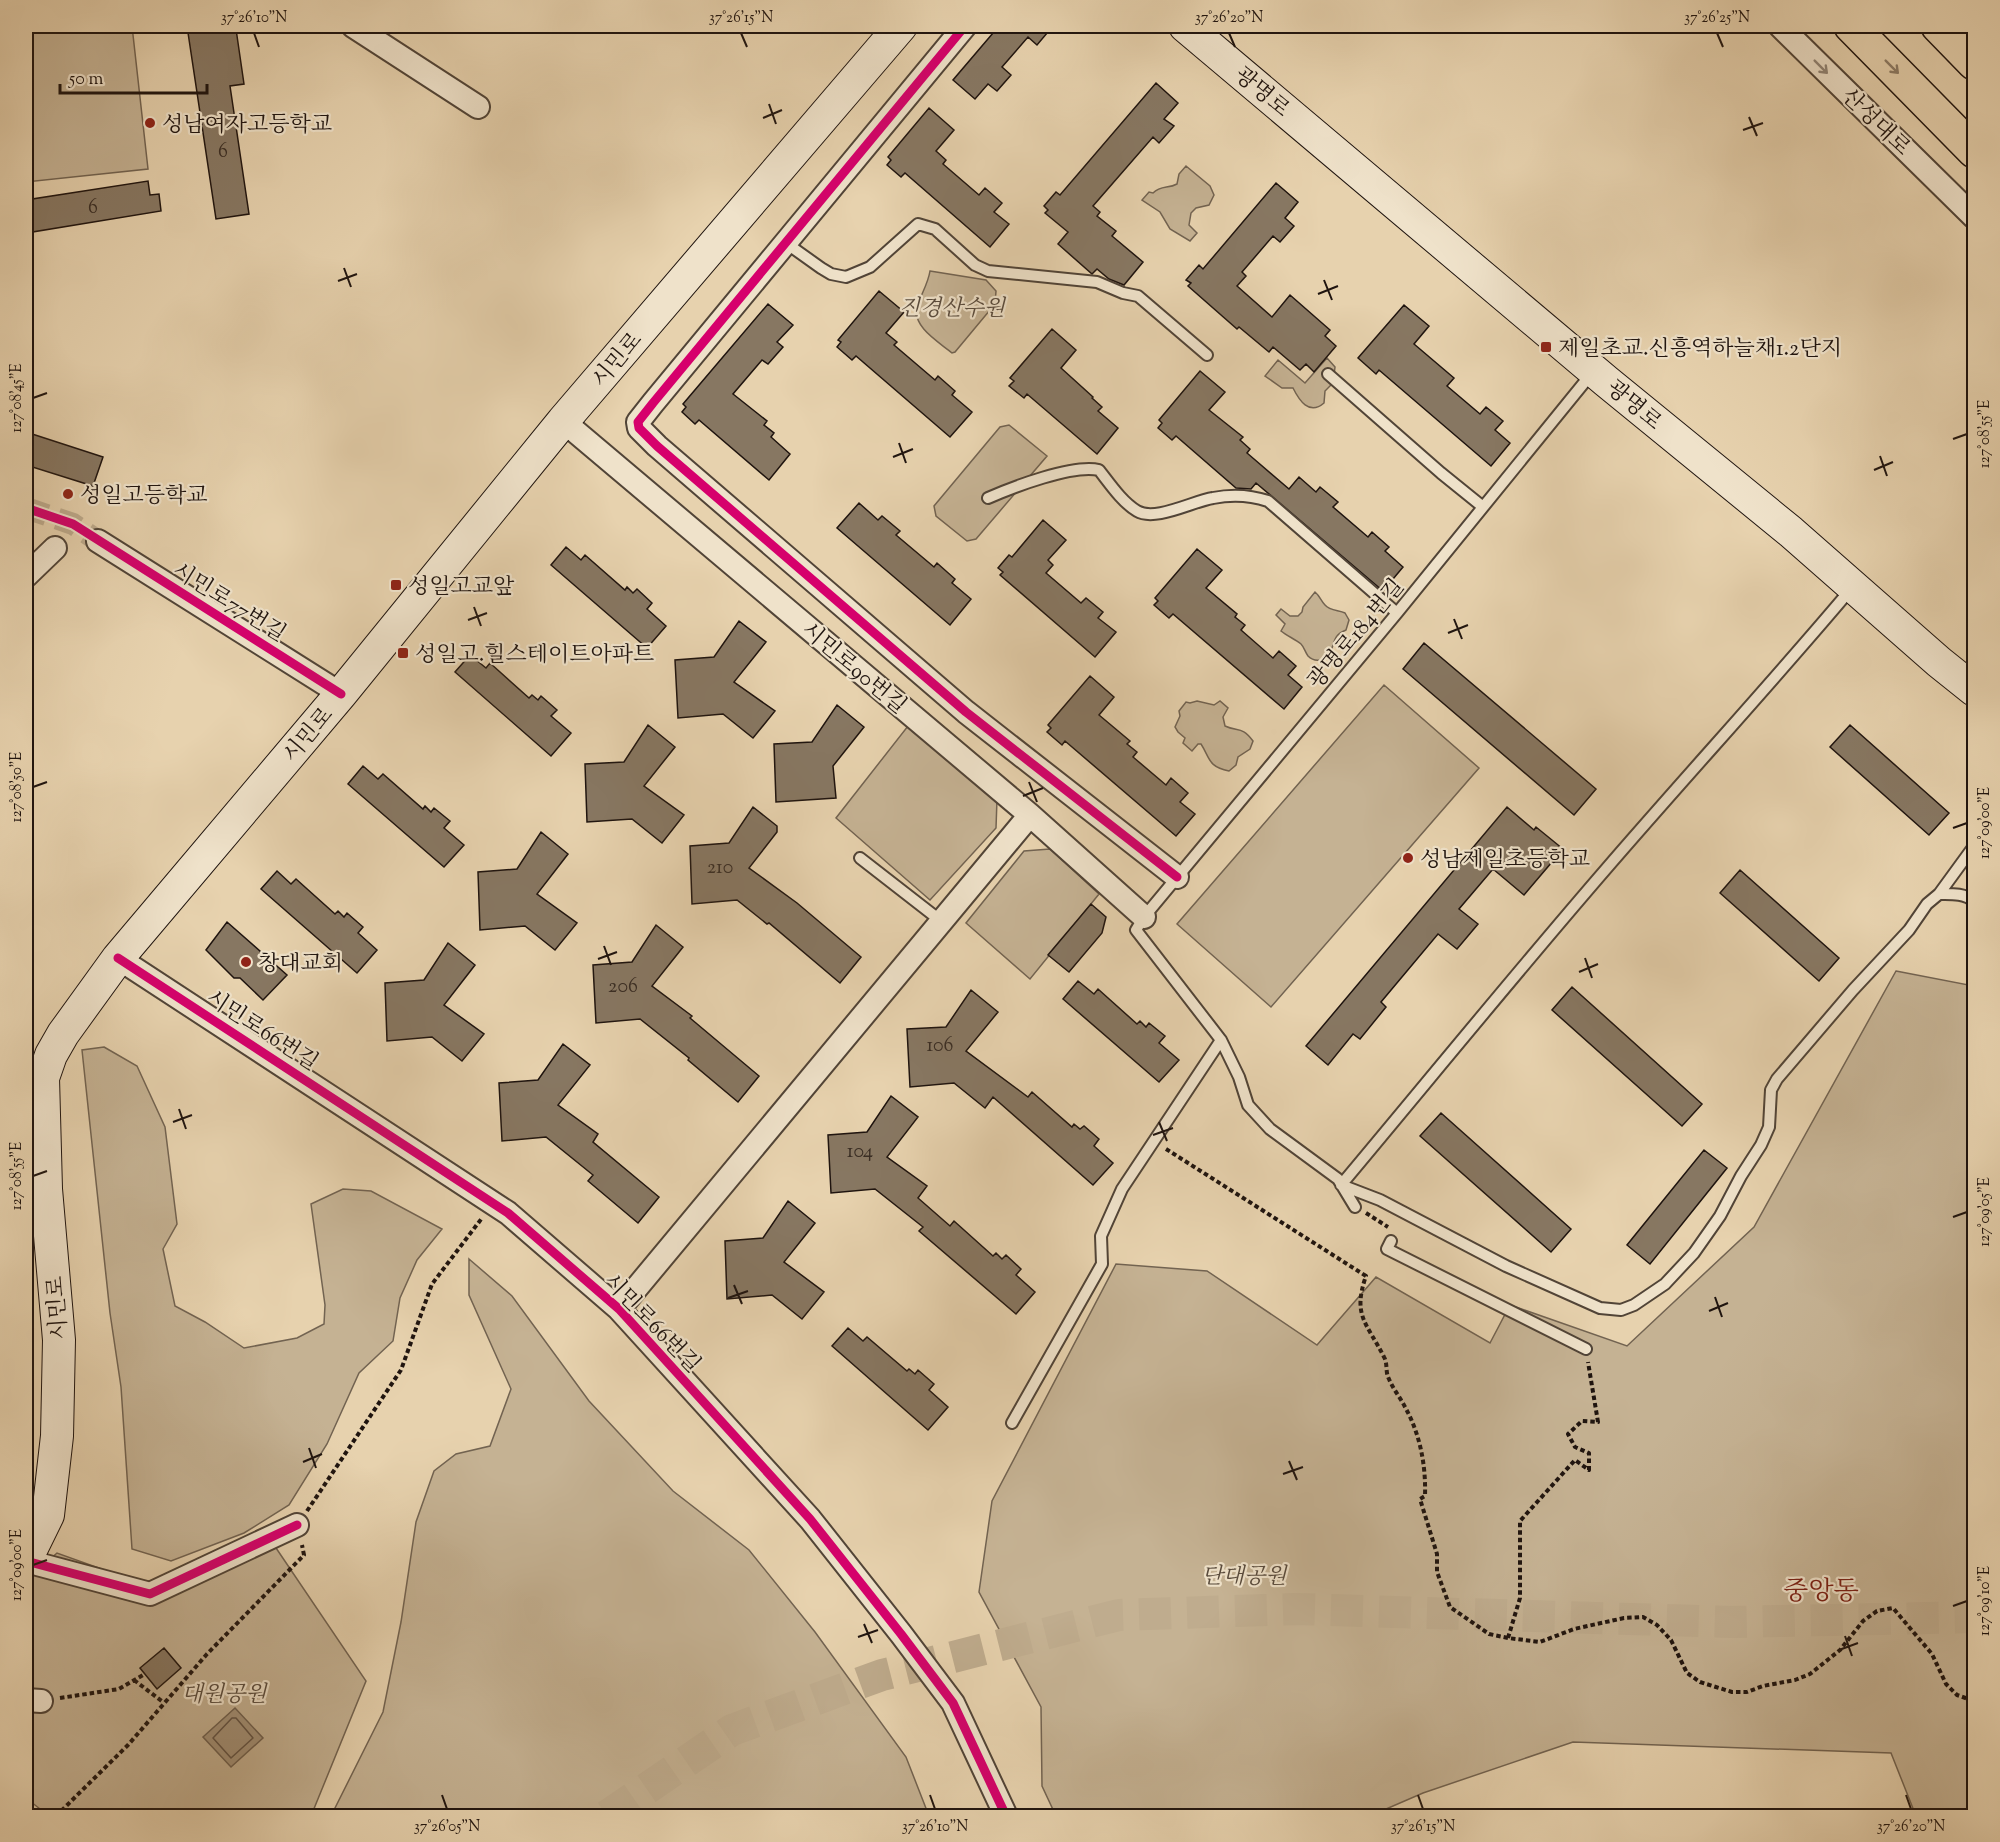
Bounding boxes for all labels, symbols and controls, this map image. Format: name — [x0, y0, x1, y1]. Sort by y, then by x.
text: 37°26'10"N — [221, 8, 287, 29]
text: 37°26'15"N — [709, 8, 773, 29]
text: 37°26'20"N — [1195, 8, 1263, 29]
text: 37°26'25"N — [1684, 8, 1750, 29]
scale bar — [60, 57, 207, 95]
one-way arrow — [1814, 59, 1829, 74]
one-way arrow — [1885, 60, 1900, 75]
street label: 광명로 — [1226, 61, 1296, 126]
text: 50 m — [68, 67, 104, 93]
street label: 산성대로 — [1833, 82, 1917, 164]
place label: 성남여자고등학교 — [162, 110, 332, 142]
marker: 성남여자고등학교 — [143, 116, 157, 130]
house number: 6 — [218, 138, 228, 167]
house number: 6 — [88, 194, 98, 223]
park label: 진경산수원 — [899, 294, 1007, 326]
street label: 시민로 — [586, 326, 651, 396]
place label: 제일초교.신흥역하늘채1.2단지 — [1558, 334, 1842, 366]
marker: 제일초교.신흥역하늘채1.2단지 — [1539, 340, 1553, 354]
text: 127°08'45"E — [7, 363, 28, 433]
street label: 광명로 — [1598, 374, 1668, 439]
text: 127°08'55"E — [1975, 400, 1996, 468]
place label: 성일고등학교 — [80, 481, 208, 513]
marker: 성일고등학교 — [61, 487, 75, 501]
street label: 시민로77번길 — [166, 556, 291, 651]
place label: 성일고교앞 — [408, 572, 515, 604]
street label: 광명로184번길 — [1301, 573, 1413, 697]
marker: 성일고교앞 — [389, 578, 403, 592]
street label: 시민로90번길 — [794, 616, 913, 723]
place label: 성일고.힐스테이트아파트 — [415, 640, 654, 672]
marker: 성일고.힐스테이트아파트 — [396, 646, 410, 660]
street label: 시민로 — [277, 701, 342, 771]
text: 127°08'50"E — [7, 752, 28, 822]
text: 127°09'00"E — [1975, 787, 1996, 859]
place label: 성남제일초등학교 — [1420, 845, 1590, 877]
marker: 성남제일초등학교 — [1401, 851, 1415, 865]
house number: 210 — [707, 854, 733, 883]
place label: 창대교회 — [258, 949, 343, 981]
marker: 창대교회 — [239, 955, 253, 969]
house number: 206 — [608, 973, 638, 1002]
street label: 시민로66번길 — [199, 983, 324, 1080]
house number: 106 — [926, 1032, 954, 1061]
house number: 104 — [847, 1138, 873, 1167]
text: 127°08'55"E — [7, 1142, 28, 1210]
text: 127°09'05"E — [1975, 1177, 1996, 1247]
street label: 시민로66번길 — [595, 1267, 707, 1381]
street label: 시민로 — [41, 1275, 77, 1341]
text: 127°09'00"E — [7, 1529, 28, 1601]
park label: 단대공원 — [1201, 1562, 1288, 1594]
text: 127°09'10"E — [1975, 1566, 1996, 1636]
district label: 중앙동 — [1783, 1574, 1859, 1611]
park label: 대원공원 — [181, 1680, 268, 1712]
text: 37°26'05"N — [414, 1817, 480, 1838]
text: 37°26'10"N — [902, 1817, 968, 1838]
text: 37°26'15"N — [1391, 1817, 1455, 1838]
text: 37°26'20"N — [1877, 1817, 1945, 1838]

